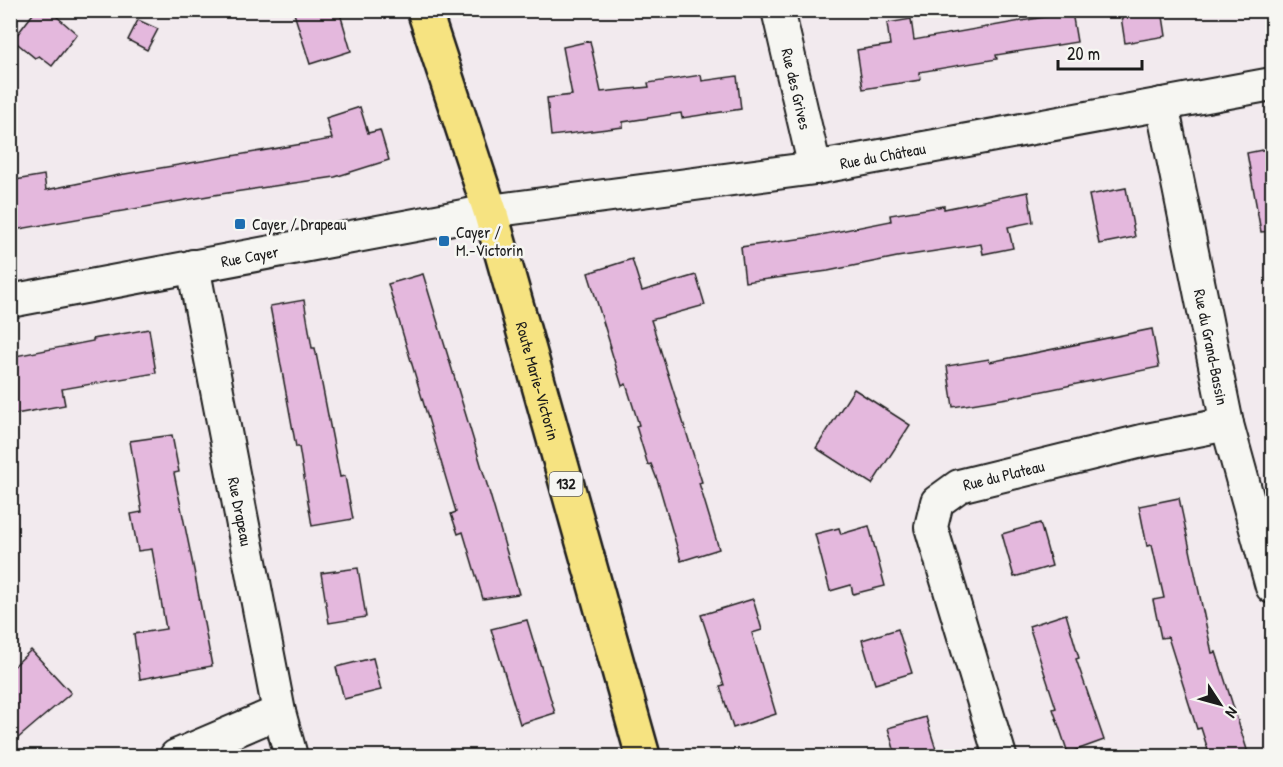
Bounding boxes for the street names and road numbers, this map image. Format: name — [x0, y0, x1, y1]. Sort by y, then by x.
street label: Rue des Grives — [776, 46, 817, 132]
street label: Rue du Château — [838, 137, 928, 174]
street label: Rue Cayer — [219, 240, 280, 272]
street label: Rue du Grand-Bassin — [1189, 287, 1234, 407]
street label: Route Marie-Victorin — [511, 319, 565, 443]
street label: Rue du Plateau — [961, 454, 1047, 496]
road number: 132 — [550, 472, 582, 496]
street label: Rue Drapeau — [223, 475, 258, 548]

